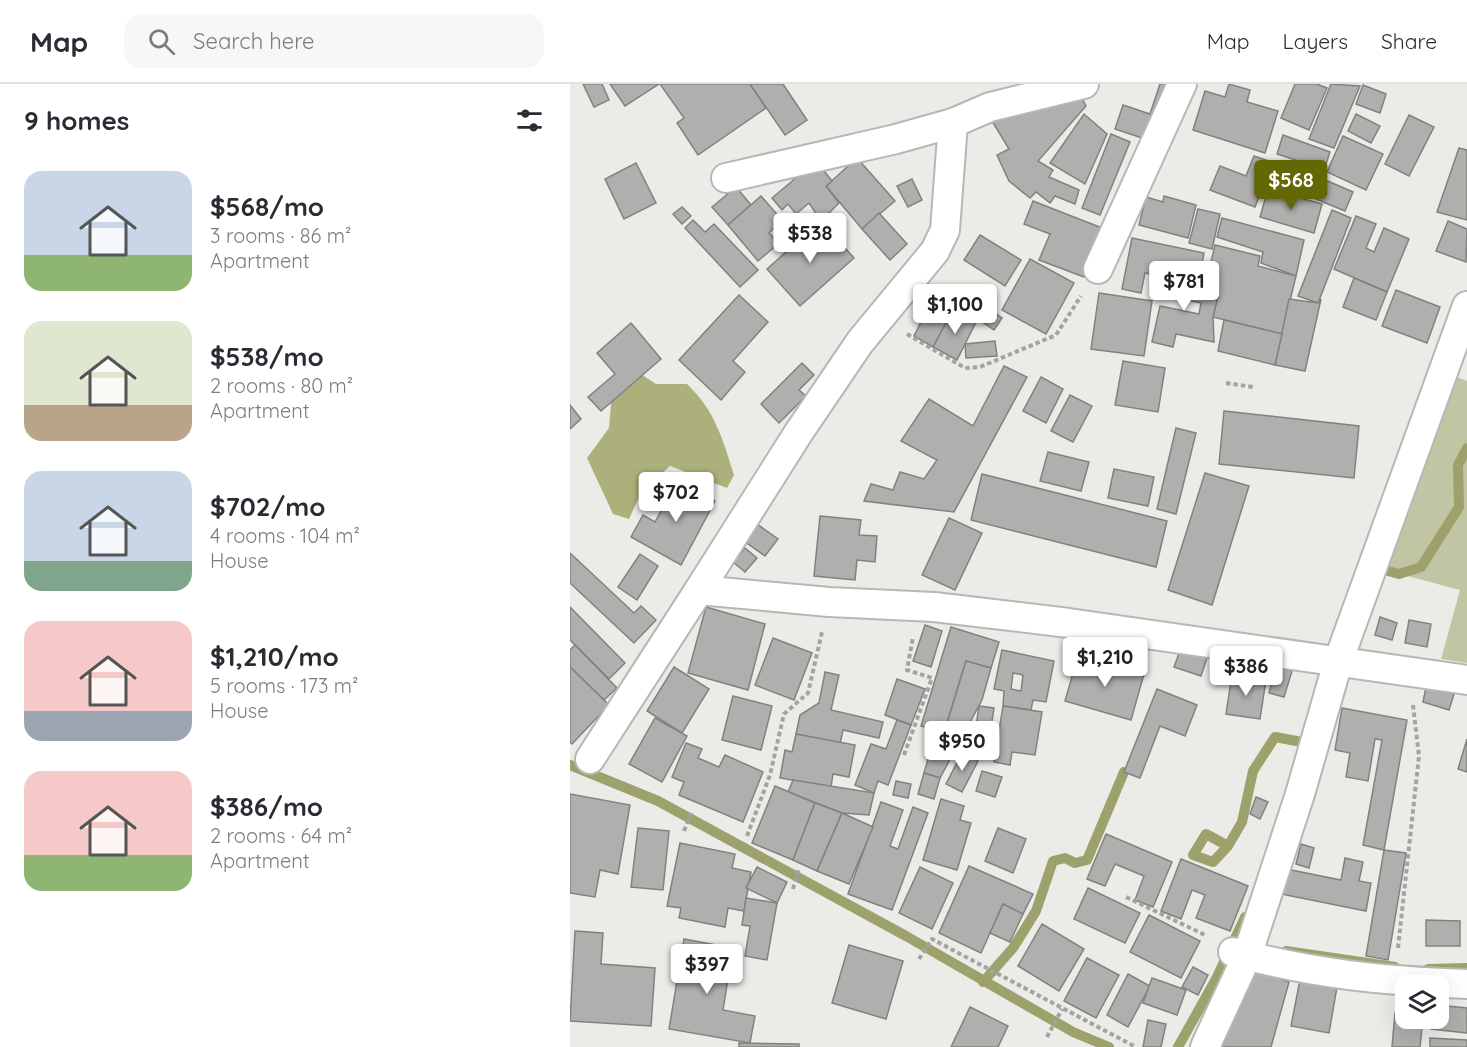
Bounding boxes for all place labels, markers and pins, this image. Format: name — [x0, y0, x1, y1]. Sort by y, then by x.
pin: $568 — [1255, 160, 1327, 211]
pin: $538 — [774, 213, 846, 264]
pin: $781 — [1148, 261, 1220, 312]
pin: $1,100 — [906, 284, 1004, 335]
pin: $702 — [640, 472, 712, 523]
pin: $1,210 — [1056, 637, 1154, 688]
pin: $386 — [1210, 646, 1282, 697]
pin: $950 — [926, 721, 998, 772]
pin: $397 — [671, 944, 743, 995]

